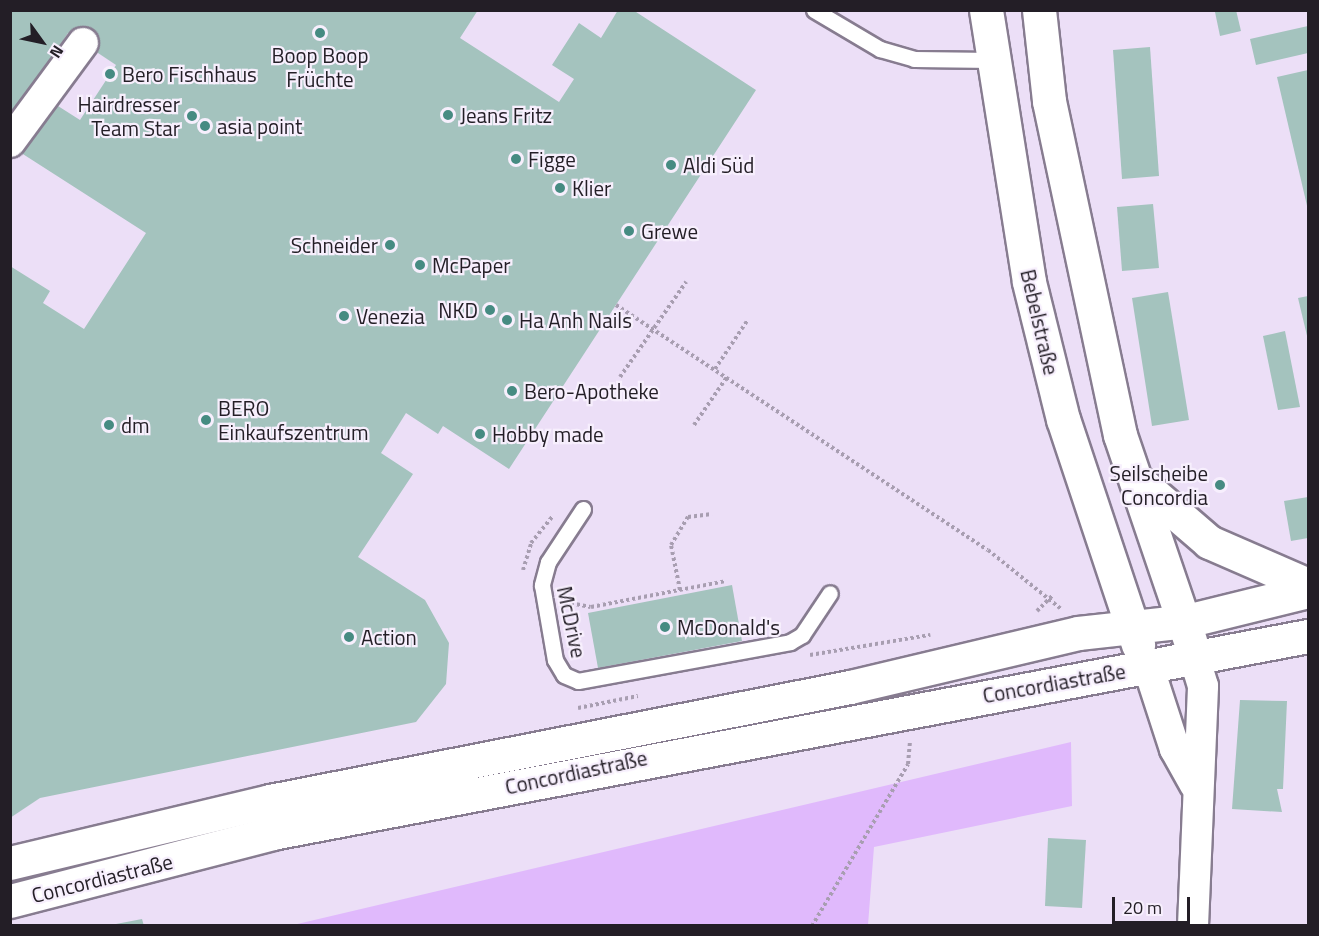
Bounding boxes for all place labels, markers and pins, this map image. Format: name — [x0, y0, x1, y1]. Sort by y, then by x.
marker: Boop Boop Früchte — [313, 26, 327, 40]
place label: Boop Boop Früchte — [272, 42, 368, 92]
place label: Bero Fischhaus — [122, 61, 257, 87]
marker: Bero Fischhaus — [103, 67, 117, 81]
place label: Hairdresser Team Star — [78, 91, 180, 141]
place label: Jeans Fritz — [460, 102, 552, 128]
marker: Jeans Fritz — [441, 108, 455, 122]
marker: Hairdresser Team Star — [185, 109, 199, 123]
place label: asia point — [217, 113, 302, 139]
marker: asia point — [198, 119, 212, 133]
place label: Figge — [528, 146, 576, 172]
marker: Figge — [509, 152, 523, 166]
place label: Aldi Süd — [683, 152, 754, 178]
marker: Aldi Süd — [664, 158, 678, 172]
place label: Klier — [572, 175, 611, 201]
marker: Klier — [553, 181, 567, 195]
place label: Grewe — [641, 218, 698, 244]
marker: Grewe — [622, 224, 636, 238]
place label: Schneider — [291, 232, 378, 258]
marker: Schneider — [383, 238, 397, 252]
place label: McPaper — [432, 252, 510, 278]
marker: McPaper — [413, 258, 427, 272]
place label: NKD — [438, 297, 478, 323]
place label: Venezia — [356, 303, 425, 329]
marker: NKD — [483, 303, 497, 317]
place label: Ha Anh Nails — [519, 307, 632, 333]
marker: Venezia — [337, 309, 351, 323]
marker: Ha Anh Nails — [500, 313, 514, 327]
place label: Bero-Apotheke — [524, 378, 659, 404]
marker: Bero-Apotheke — [505, 384, 519, 398]
place label: BERO Einkaufszentrum — [218, 395, 369, 445]
place label: dm — [121, 412, 150, 438]
marker: BERO Einkaufszentrum — [199, 413, 213, 427]
marker: dm — [102, 418, 116, 432]
place label: Hobby made — [492, 421, 604, 447]
marker: Hobby made — [473, 427, 487, 441]
place label: Seilscheibe Concordia — [1110, 460, 1208, 510]
marker: Seilscheibe Concordia — [1213, 478, 1227, 492]
place label: McDonald's — [677, 614, 780, 640]
marker: McDonald's — [658, 620, 672, 634]
place label: Action — [361, 624, 417, 650]
marker: Action — [342, 630, 356, 644]

